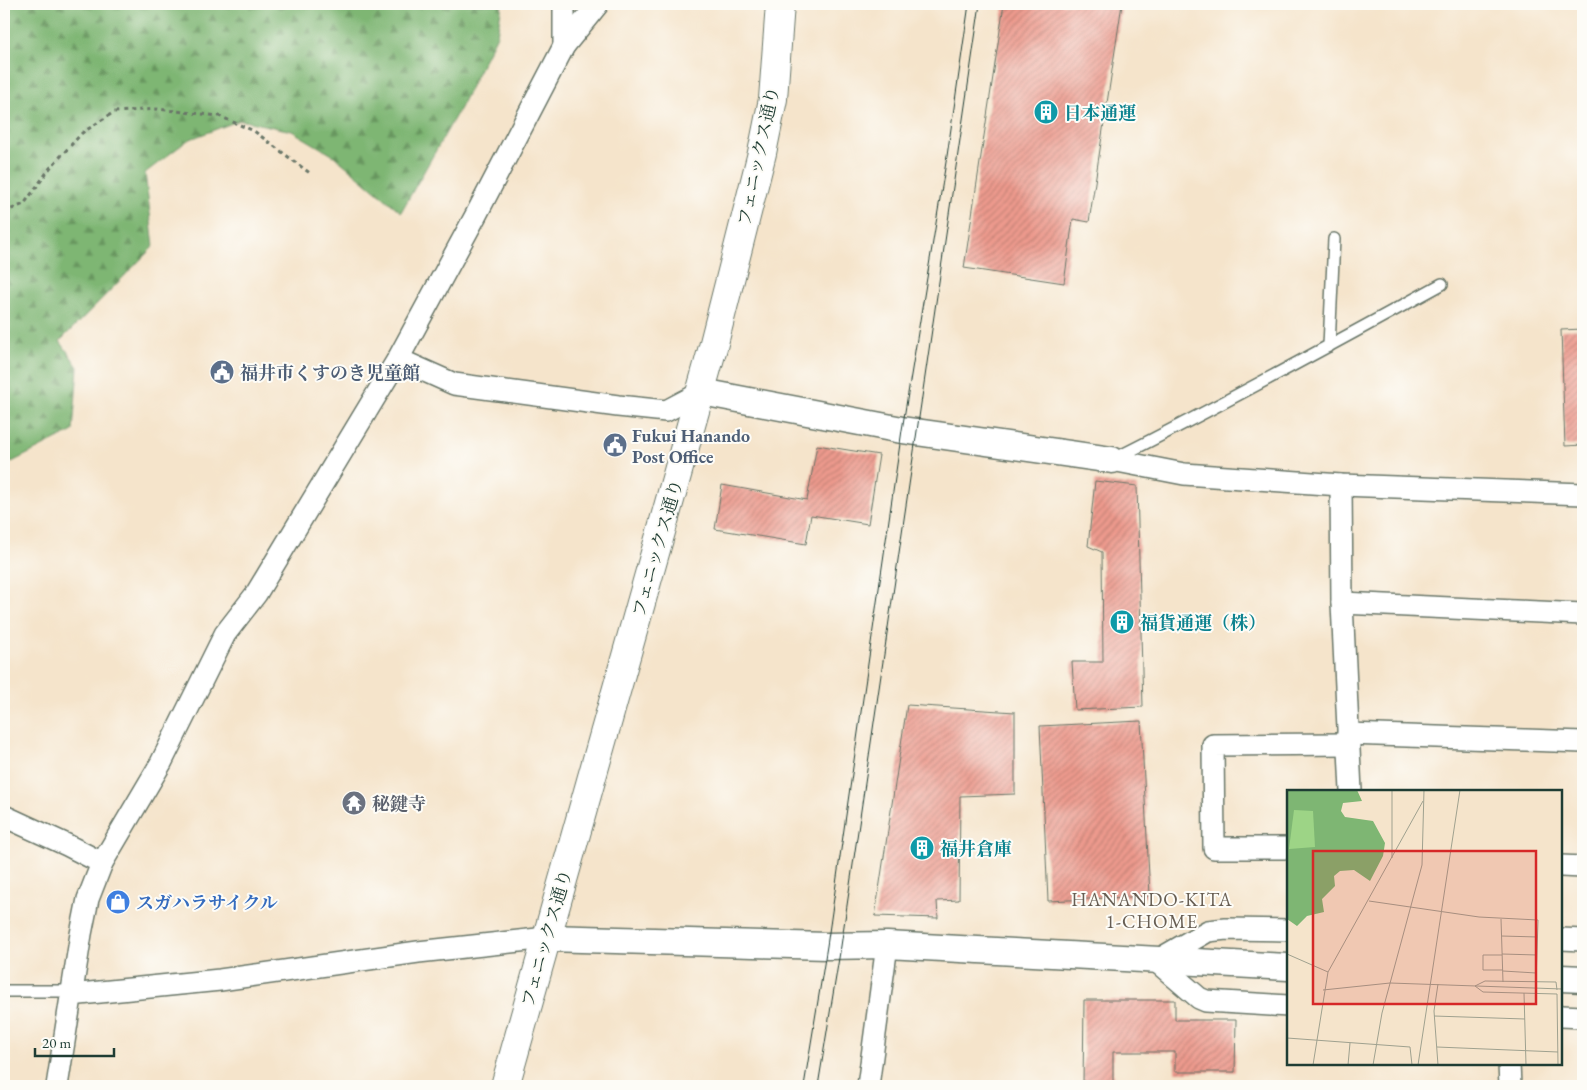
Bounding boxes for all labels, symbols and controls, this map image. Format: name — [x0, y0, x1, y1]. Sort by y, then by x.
street label: フェニックス通り — [732, 84, 784, 228]
building icon: 日本通運 — [1033, 99, 1059, 125]
place label: 日本通運 — [1064, 101, 1136, 124]
public building icon: 福井市くすのき児童館 — [209, 359, 235, 385]
place label: 福井市くすのき児童館 — [240, 361, 420, 384]
place label: Fukui Hanando Post Office — [632, 424, 750, 468]
public building icon: Fukui Hanando Post Office — [602, 432, 628, 458]
street label: フェニックス通り — [626, 476, 688, 620]
building icon: 福貨通運（株） — [1109, 609, 1135, 635]
place label: 福貨通運（株） — [1140, 611, 1266, 634]
temple icon: 秘鍵寺 — [341, 790, 367, 816]
inset map — [1287, 790, 1562, 1065]
place label: 秘鍵寺 — [372, 792, 426, 815]
building icon: 福井倉庫 — [909, 835, 935, 861]
place label: 福井倉庫 — [940, 837, 1012, 860]
street label: フェニックス通り — [515, 866, 577, 1010]
district label: HANANDO-KITA 1-CHOME — [1071, 887, 1233, 934]
shop icon: スガハラサイクル — [105, 889, 131, 915]
place label: スガハラサイクル — [136, 891, 278, 914]
scale bar — [35, 1025, 114, 1057]
text: 20 m — [42, 1033, 71, 1052]

